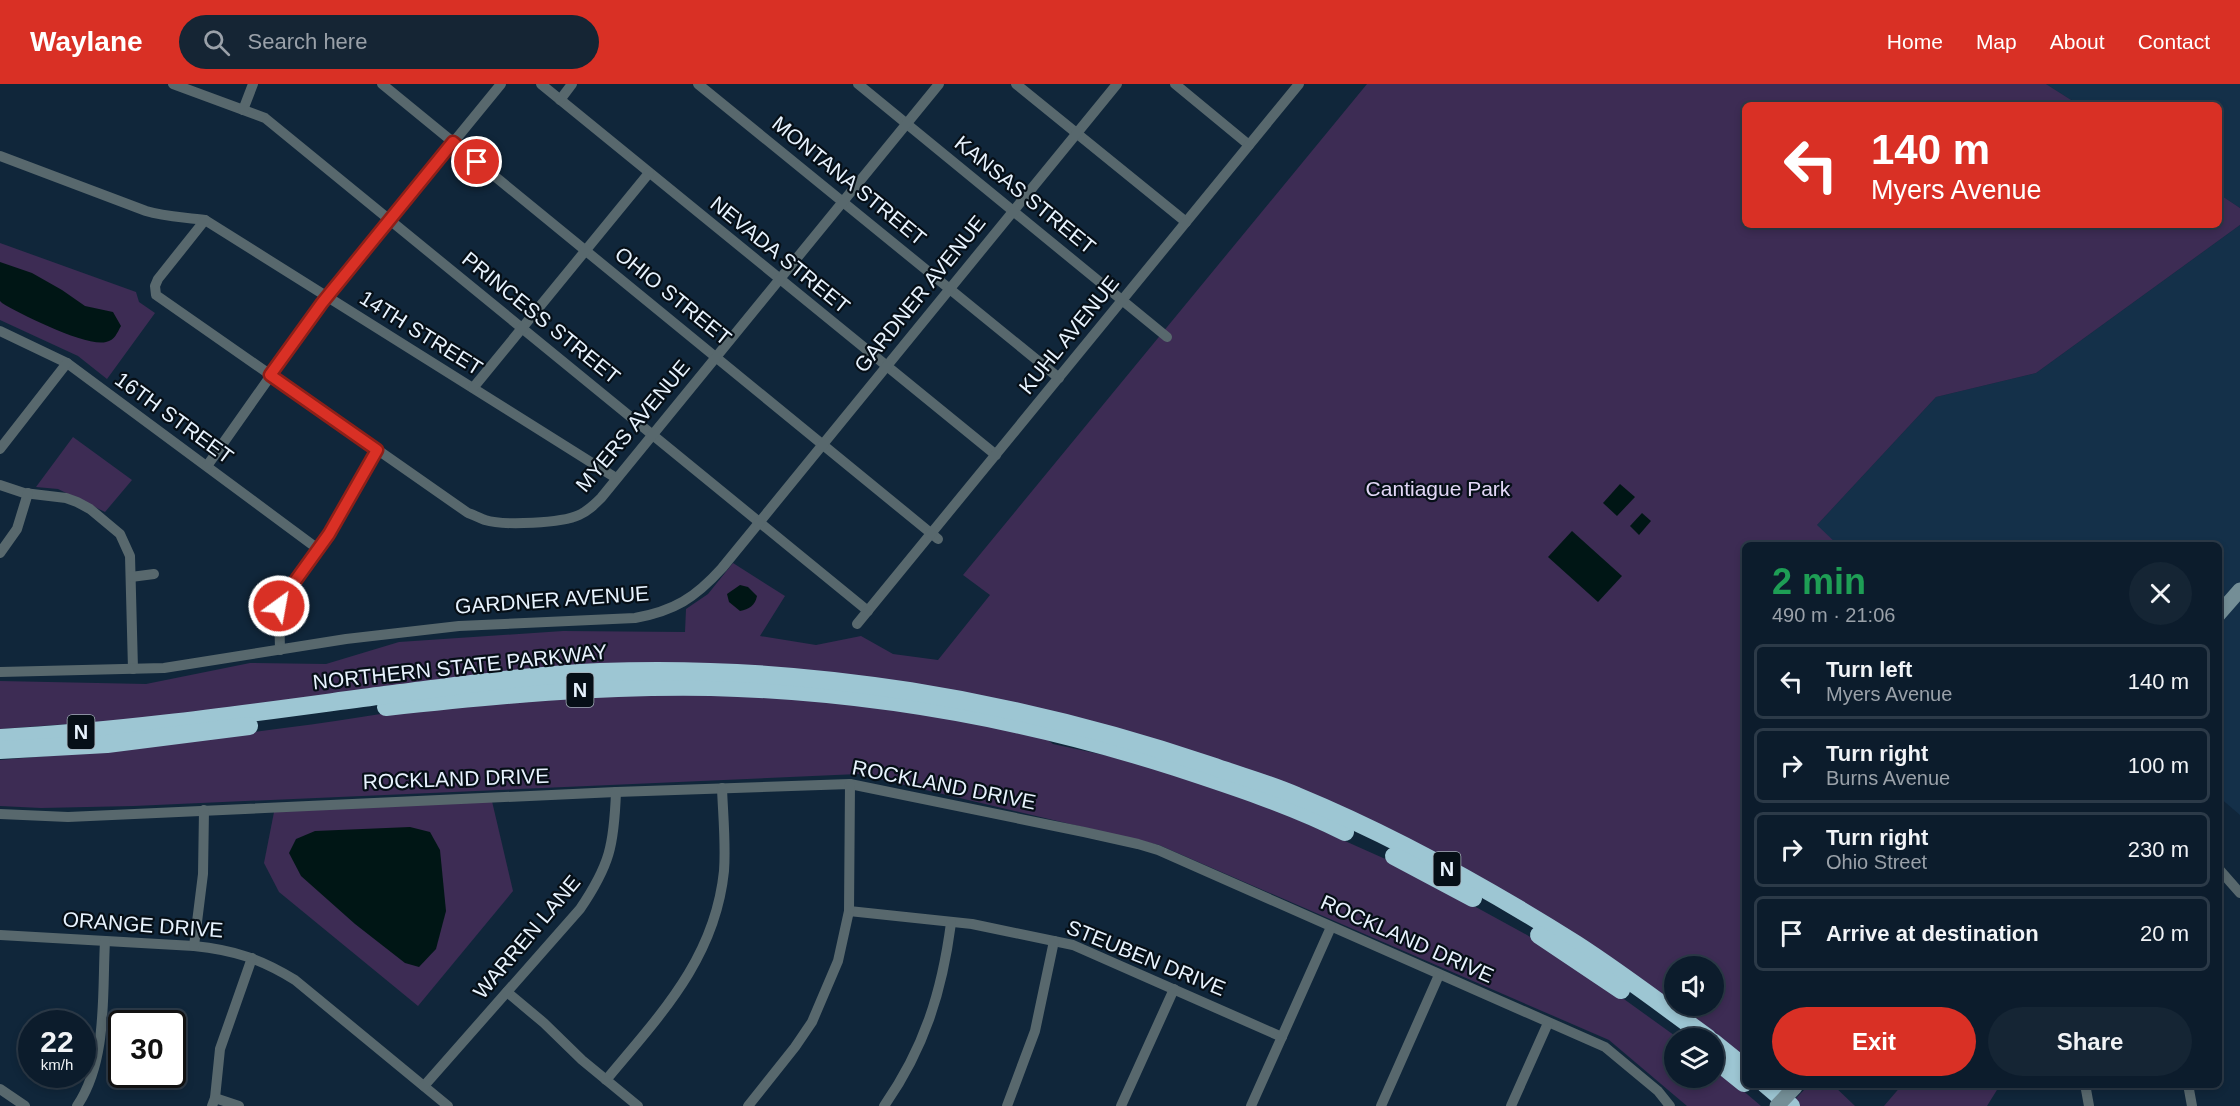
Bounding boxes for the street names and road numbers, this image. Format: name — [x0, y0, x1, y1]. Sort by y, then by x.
street label: MONTANA STREET — [768, 112, 931, 250]
street label: KANSAS STREET — [951, 131, 1100, 258]
street label: NEVADA STREET — [706, 191, 855, 318]
street label: GARDNER AVENUE — [849, 211, 990, 376]
street label: OHIO STREET — [611, 242, 736, 349]
street label: PRINCESS STREET — [458, 247, 625, 388]
street label: KUHL AVENUE — [1014, 271, 1123, 398]
street label: 14TH STREET — [356, 286, 487, 380]
street label: MYERS AVENUE — [571, 355, 694, 496]
street label: 16TH STREET — [111, 367, 238, 468]
street label: GARDNER AVENUE — [454, 581, 650, 618]
street label: NORTHERN STATE PARKWAY — [312, 639, 608, 695]
road number: N — [566, 673, 594, 707]
road number: N — [68, 715, 94, 749]
street label: ROCKLAND DRIVE — [850, 755, 1038, 814]
street label: ROCKLAND DRIVE — [362, 764, 550, 793]
road number: N — [1434, 852, 1460, 886]
street label: WARREN LANE — [469, 871, 585, 1003]
street label: ROCKLAND DRIVE — [1317, 890, 1497, 987]
street label: ORANGE DRIVE — [62, 907, 224, 942]
street label: STEUBEN DRIVE — [1063, 915, 1229, 1000]

